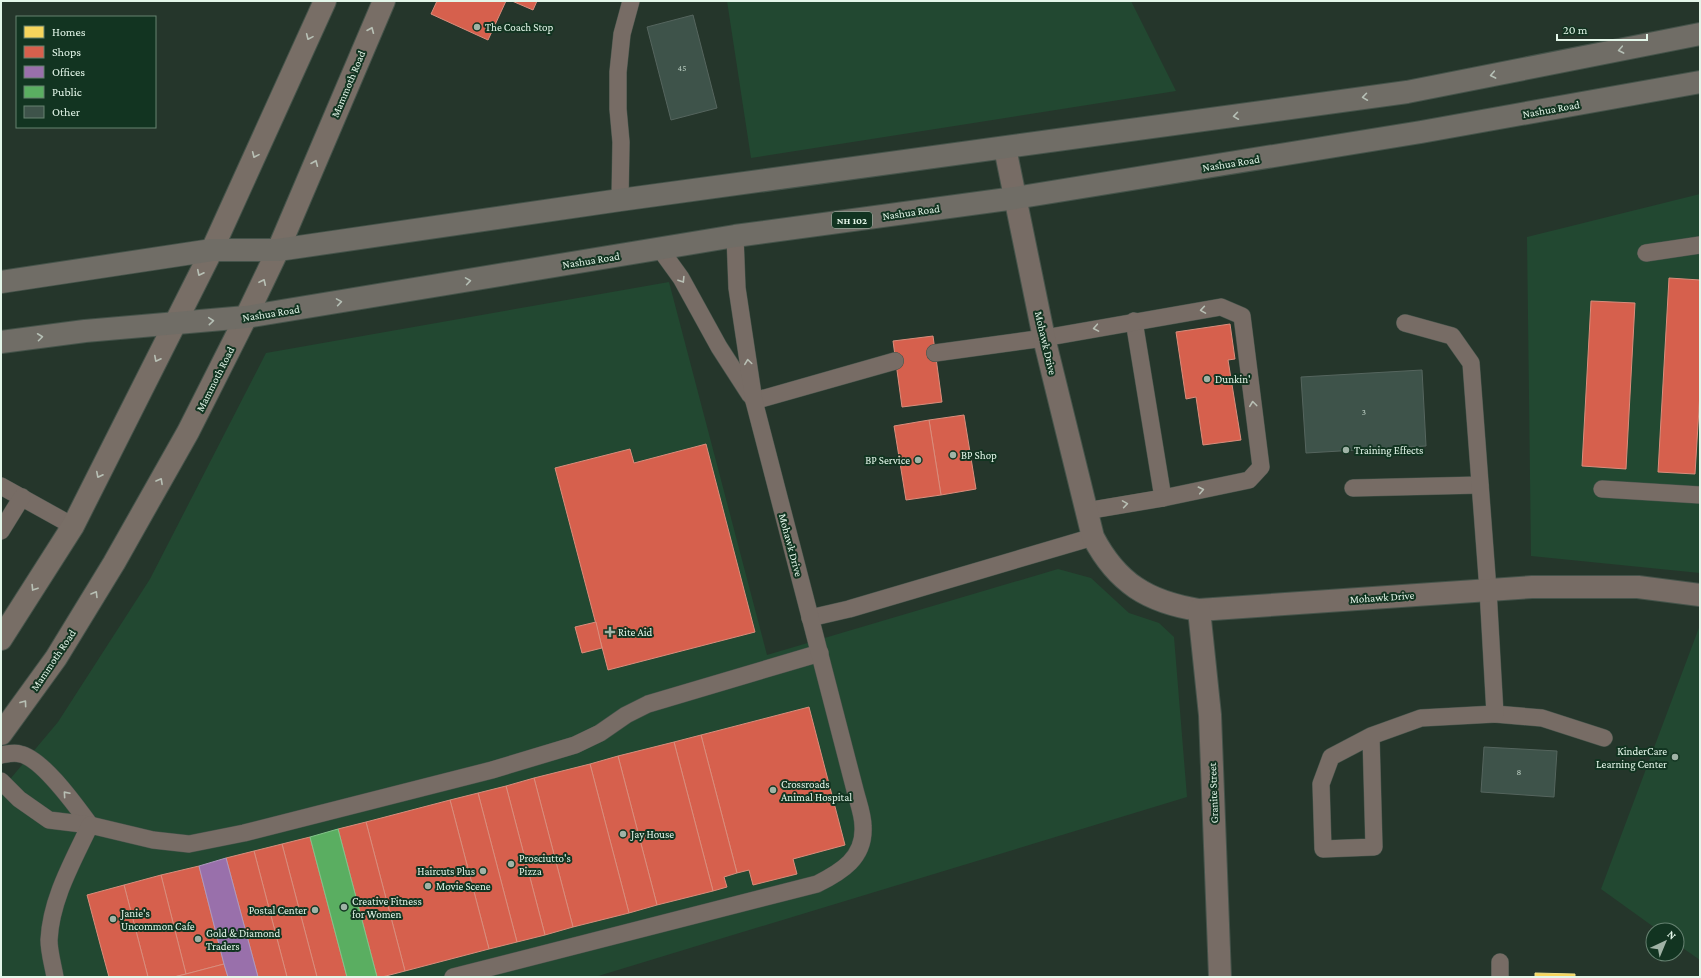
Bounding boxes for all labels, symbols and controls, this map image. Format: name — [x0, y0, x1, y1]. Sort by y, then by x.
legend — [16, 16, 156, 128]
scale bar — [1557, 16, 1647, 42]
place label: The Coach Stop — [485, 21, 553, 34]
marker: The Coach Stop — [472, 22, 482, 32]
text: 20 m — [1563, 23, 1588, 37]
text: Homes — [52, 25, 86, 39]
one-way arrow — [366, 27, 374, 35]
one-way arrow — [305, 33, 313, 40]
text: Shops — [52, 45, 81, 59]
one-way arrow — [1617, 45, 1624, 53]
street label: Mammoth Road — [329, 49, 368, 119]
house number: 45 — [678, 63, 686, 73]
text: Offices — [52, 65, 85, 79]
one-way arrow — [1490, 70, 1496, 78]
text: Public — [52, 85, 82, 99]
one-way arrow — [1362, 93, 1368, 102]
street label: Nashua Road — [1522, 98, 1581, 120]
text: Other — [52, 105, 81, 119]
one-way arrow — [1233, 111, 1239, 120]
one-way arrow — [252, 151, 260, 158]
street label: Nashua Road — [1202, 153, 1261, 173]
one-way arrow — [310, 160, 318, 167]
street label: Nashua Road — [882, 202, 941, 222]
road number: NH 102 — [832, 212, 872, 228]
street label: Nashua Road — [562, 250, 621, 270]
one-way arrow — [198, 269, 205, 276]
one-way arrow — [678, 276, 685, 283]
one-way arrow — [465, 277, 471, 285]
one-way arrow — [258, 279, 266, 287]
one-way arrow — [336, 298, 343, 307]
street label: Nashua Road — [242, 303, 301, 323]
one-way arrow — [1200, 305, 1206, 314]
street label: Mohawk Drive — [1033, 310, 1059, 376]
one-way arrow — [208, 316, 214, 325]
one-way arrow — [1093, 323, 1099, 332]
one-way arrow — [37, 333, 43, 342]
street label: Mammoth Road — [193, 344, 237, 413]
one-way arrow — [155, 355, 162, 362]
one-way arrow — [744, 359, 753, 365]
place label: Dunkin' — [1215, 373, 1251, 385]
marker: Dunkin' — [1202, 374, 1212, 384]
one-way arrow — [1249, 401, 1258, 407]
house number: 3 — [1362, 407, 1366, 417]
place label: Training Effects — [1354, 444, 1423, 457]
marker: Training Effects — [1341, 445, 1351, 455]
place label: BP Shop — [961, 449, 997, 462]
marker: BP Shop — [948, 450, 958, 460]
place label: BP Service — [865, 454, 910, 466]
marker: BP Service — [913, 455, 923, 465]
one-way arrow — [96, 471, 104, 478]
one-way arrow — [155, 478, 162, 485]
one-way arrow — [1198, 486, 1205, 494]
one-way arrow — [1122, 501, 1128, 509]
street label: Mohawk Drive — [777, 512, 805, 578]
one-way arrow — [32, 583, 39, 590]
street label: Mohawk Drive — [1349, 589, 1415, 605]
one-way arrow — [90, 591, 97, 598]
place label: Rite Aid — [618, 626, 653, 638]
street label: Mammoth Road — [28, 627, 78, 693]
marker: Rite Aid — [605, 627, 615, 637]
one-way arrow — [19, 700, 26, 707]
place label: KinderCare Learning Center — [1596, 745, 1667, 771]
marker: KinderCare Learning Center — [1670, 752, 1680, 762]
street label: Granite Street — [1206, 762, 1220, 824]
house number: 8 — [1517, 767, 1522, 777]
place label: Crossroads Animal Hospital — [781, 778, 852, 804]
marker: Crossroads Animal Hospital — [768, 785, 778, 795]
one-way arrow — [64, 791, 71, 798]
place label: Jay House — [630, 828, 674, 841]
marker: Jay House — [618, 829, 628, 839]
place label: Prosciutto's Pizza — [519, 852, 571, 877]
marker: Prosciutto's Pizza — [506, 859, 516, 869]
place label: Haircuts Plus — [417, 865, 475, 877]
marker: Haircuts Plus — [478, 866, 488, 876]
place label: Movie Scene — [436, 880, 491, 892]
marker: Movie Scene — [423, 881, 433, 891]
place label: Creative Fitness for Women — [352, 895, 422, 920]
marker: Creative Fitness for Women — [339, 902, 349, 912]
place label: Postal Center — [249, 904, 307, 916]
marker: Postal Center — [310, 905, 320, 915]
place label: Janie's Uncommon Cafe — [120, 907, 195, 932]
marker: Janie's Uncommon Cafe — [108, 914, 118, 924]
north arrow — [1645, 922, 1685, 962]
place label: Gold & Diamond Traders — [206, 927, 280, 952]
text: N — [1665, 928, 1679, 942]
marker: Gold & Diamond Traders — [193, 934, 203, 944]

